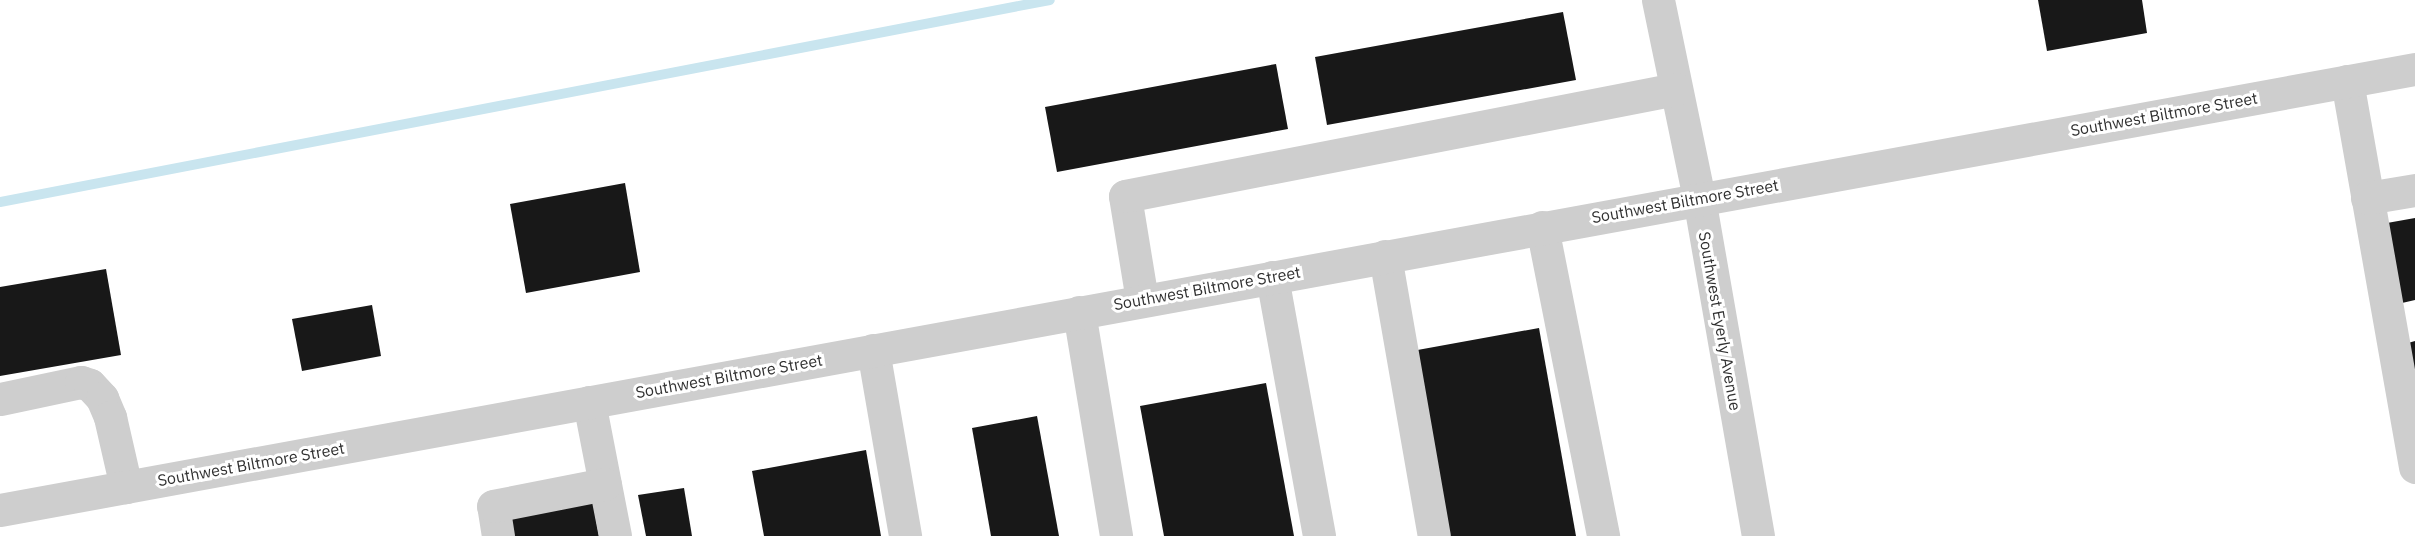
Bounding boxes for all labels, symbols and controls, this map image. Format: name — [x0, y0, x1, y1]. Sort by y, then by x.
street label: Southwest Biltmore Street — [2069, 88, 2259, 140]
street label: Southwest Biltmore Street — [1590, 175, 1780, 227]
street label: Southwest Eyerly Avenue — [1695, 230, 1745, 412]
street label: Southwest Biltmore Street — [1112, 262, 1302, 314]
street label: Southwest Biltmore Street — [634, 350, 824, 402]
street label: Southwest Biltmore Street — [156, 438, 346, 490]

